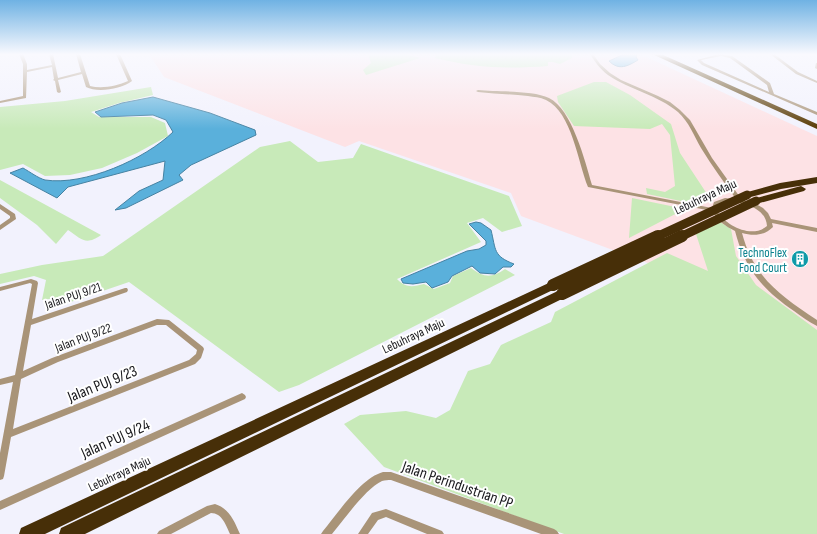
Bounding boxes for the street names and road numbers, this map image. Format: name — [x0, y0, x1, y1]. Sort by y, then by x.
street label: Lebuhraya Maju — [672, 175, 739, 218]
street label: Jalan PUJ 9/21 — [42, 279, 104, 313]
street label: Lebuhraya Maju — [380, 314, 447, 357]
street label: Jalan PUJ 9/22 — [52, 320, 114, 356]
street label: Jalan PUJ 9/23 — [64, 362, 140, 407]
street label: Jalan PUJ 9/24 — [77, 416, 153, 463]
street label: Lebuhraya Maju — [86, 452, 153, 495]
street label: Jalan Perindustrian PP — [399, 457, 516, 513]

